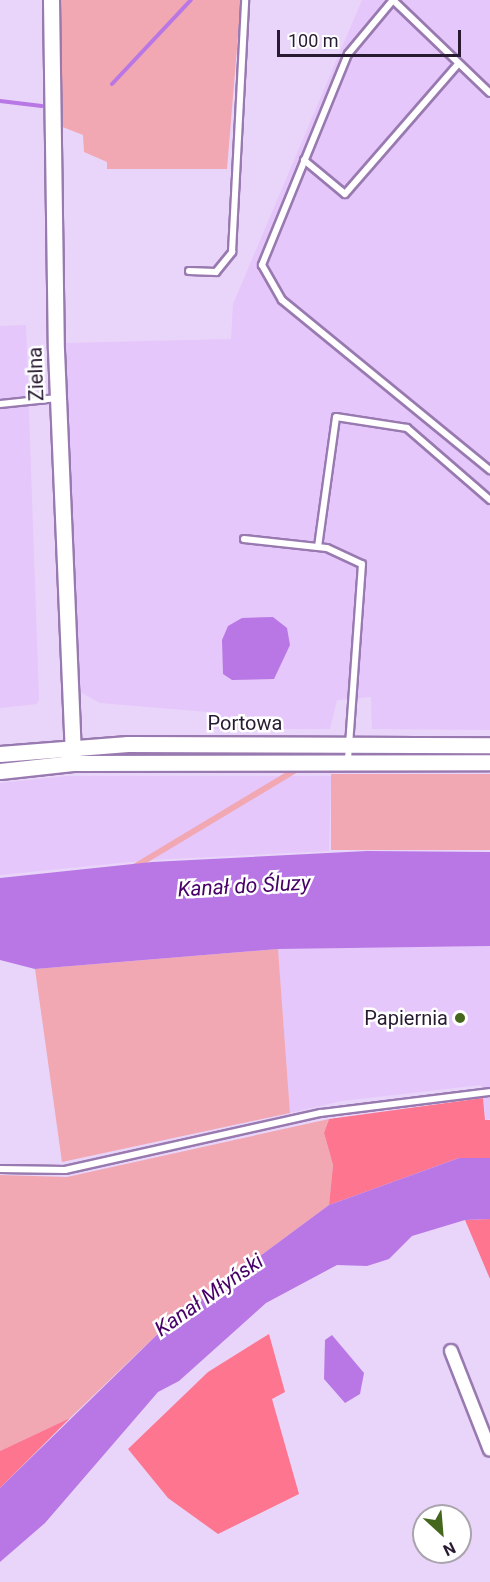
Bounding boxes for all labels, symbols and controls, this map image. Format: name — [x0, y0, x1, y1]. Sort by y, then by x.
scale bar — [280, 18, 464, 56]
text: 100 m — [288, 30, 339, 51]
street label: Zielna — [23, 346, 49, 402]
street label: Portowa — [208, 711, 282, 735]
water label: Kanał do Śluzy — [177, 870, 311, 902]
place label: Papiernia — [364, 1006, 448, 1030]
marker: Papiernia — [453, 1011, 467, 1025]
water label: Kanał Młyński — [150, 1248, 268, 1342]
north arrow — [412, 1504, 472, 1564]
text: N — [440, 1538, 458, 1560]

